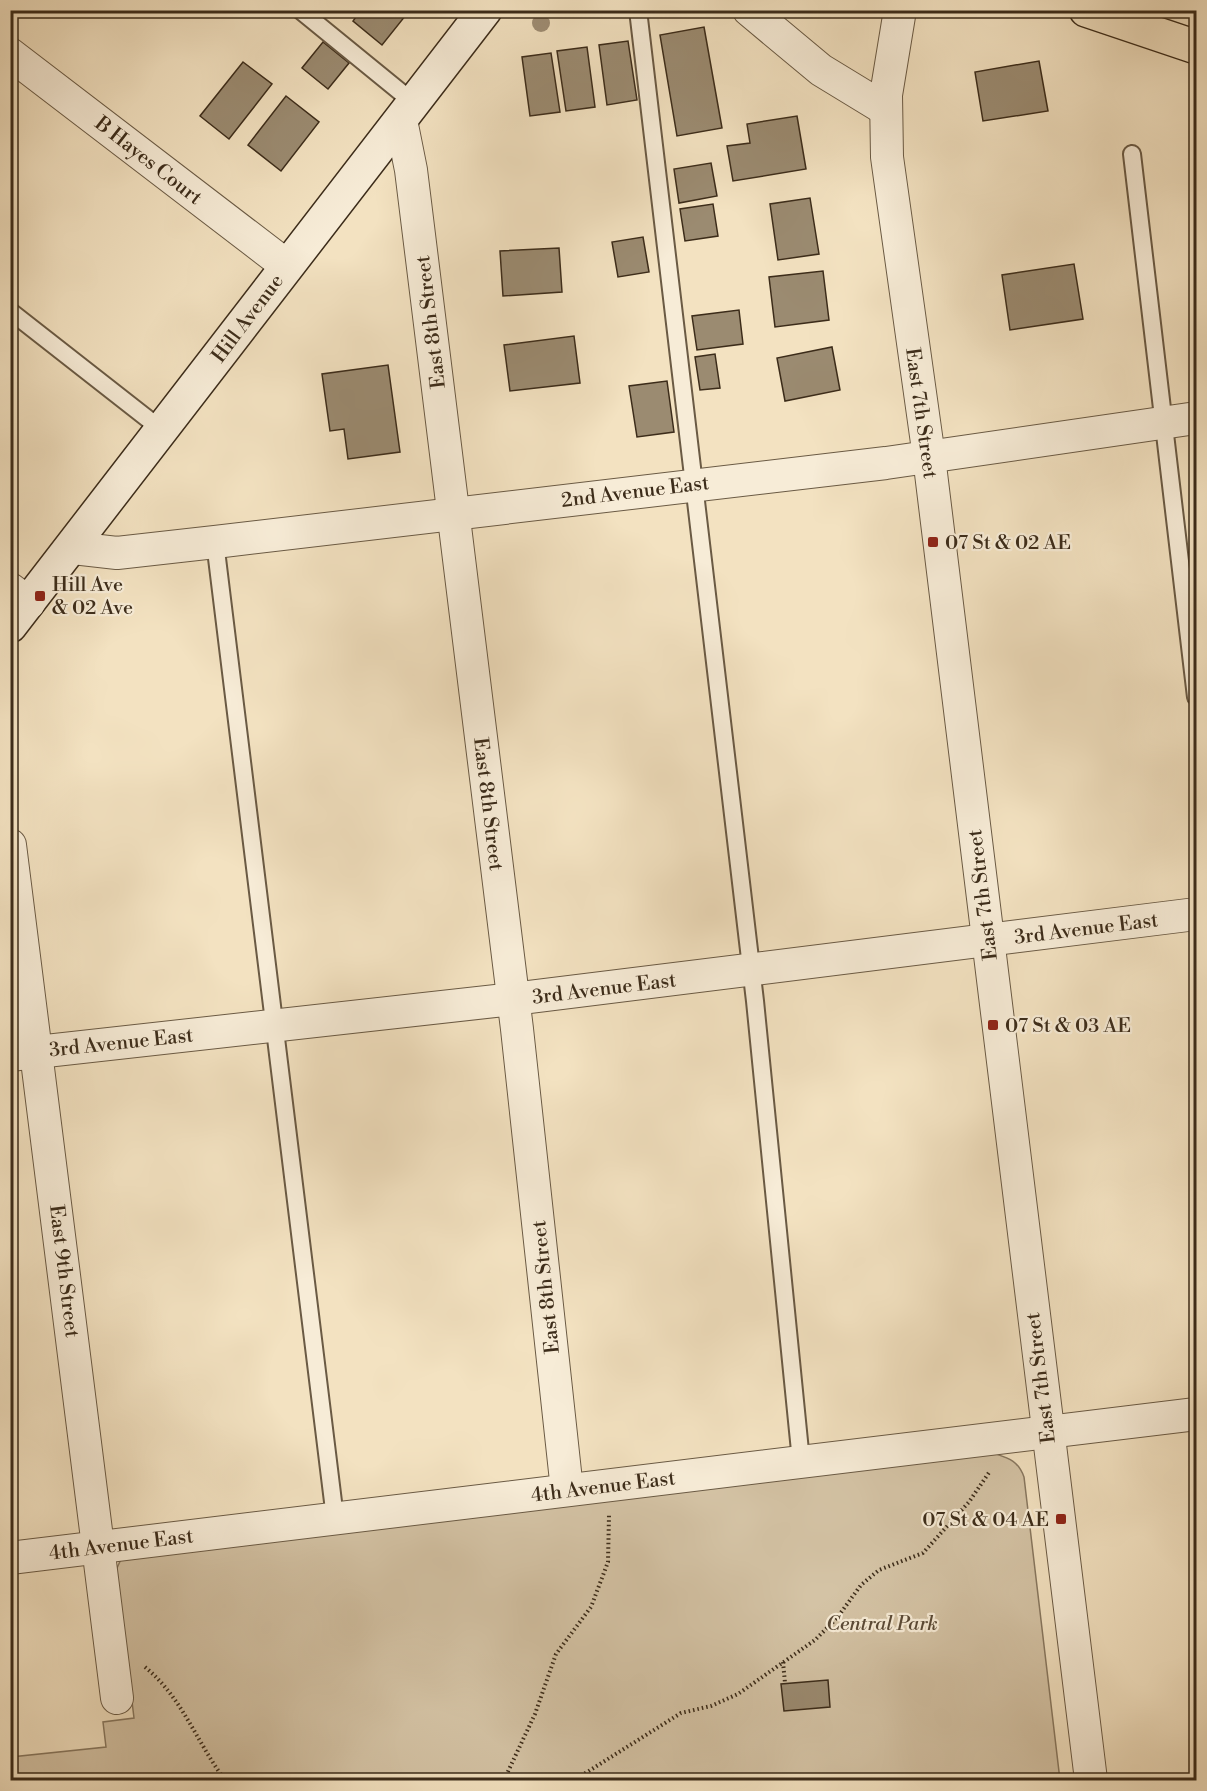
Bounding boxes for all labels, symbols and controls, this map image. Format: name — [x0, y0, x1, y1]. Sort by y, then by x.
street label: B Hayes Court — [89, 111, 207, 211]
street label: East 8th Street — [411, 254, 452, 390]
street label: Hill Avenue — [207, 270, 290, 368]
street label: East 7th Street — [899, 346, 942, 480]
street label: 2nd Avenue East — [560, 471, 711, 514]
place label: 07 St & 02 AE — [945, 531, 1071, 556]
marker: 07 St & 02 AE — [926, 535, 940, 549]
place label: Hill Ave & 02 Ave — [52, 573, 133, 621]
marker: Hill Ave & 02 Ave — [33, 589, 47, 603]
street label: East 8th Street — [467, 736, 508, 872]
street label: East 7th Street — [963, 828, 1004, 962]
street label: 3rd Avenue East — [1013, 908, 1160, 951]
street label: 3rd Avenue East — [531, 968, 678, 1011]
place label: 07 St & 03 AE — [1005, 1014, 1131, 1039]
marker: 07 St & 03 AE — [986, 1018, 1000, 1032]
street label: 3rd Avenue East — [48, 1023, 195, 1064]
street label: East 9th Street — [43, 1203, 84, 1339]
street label: East 8th Street — [527, 1219, 566, 1355]
street label: East 7th Street — [1021, 1311, 1062, 1445]
street label: 4th Avenue East — [530, 1466, 677, 1509]
place label: 07 St & 04 AE — [922, 1508, 1049, 1533]
marker: 07 St & 04 AE — [1054, 1512, 1068, 1526]
street label: 4th Avenue East — [48, 1524, 195, 1567]
park label: Central Park — [826, 1612, 938, 1637]

